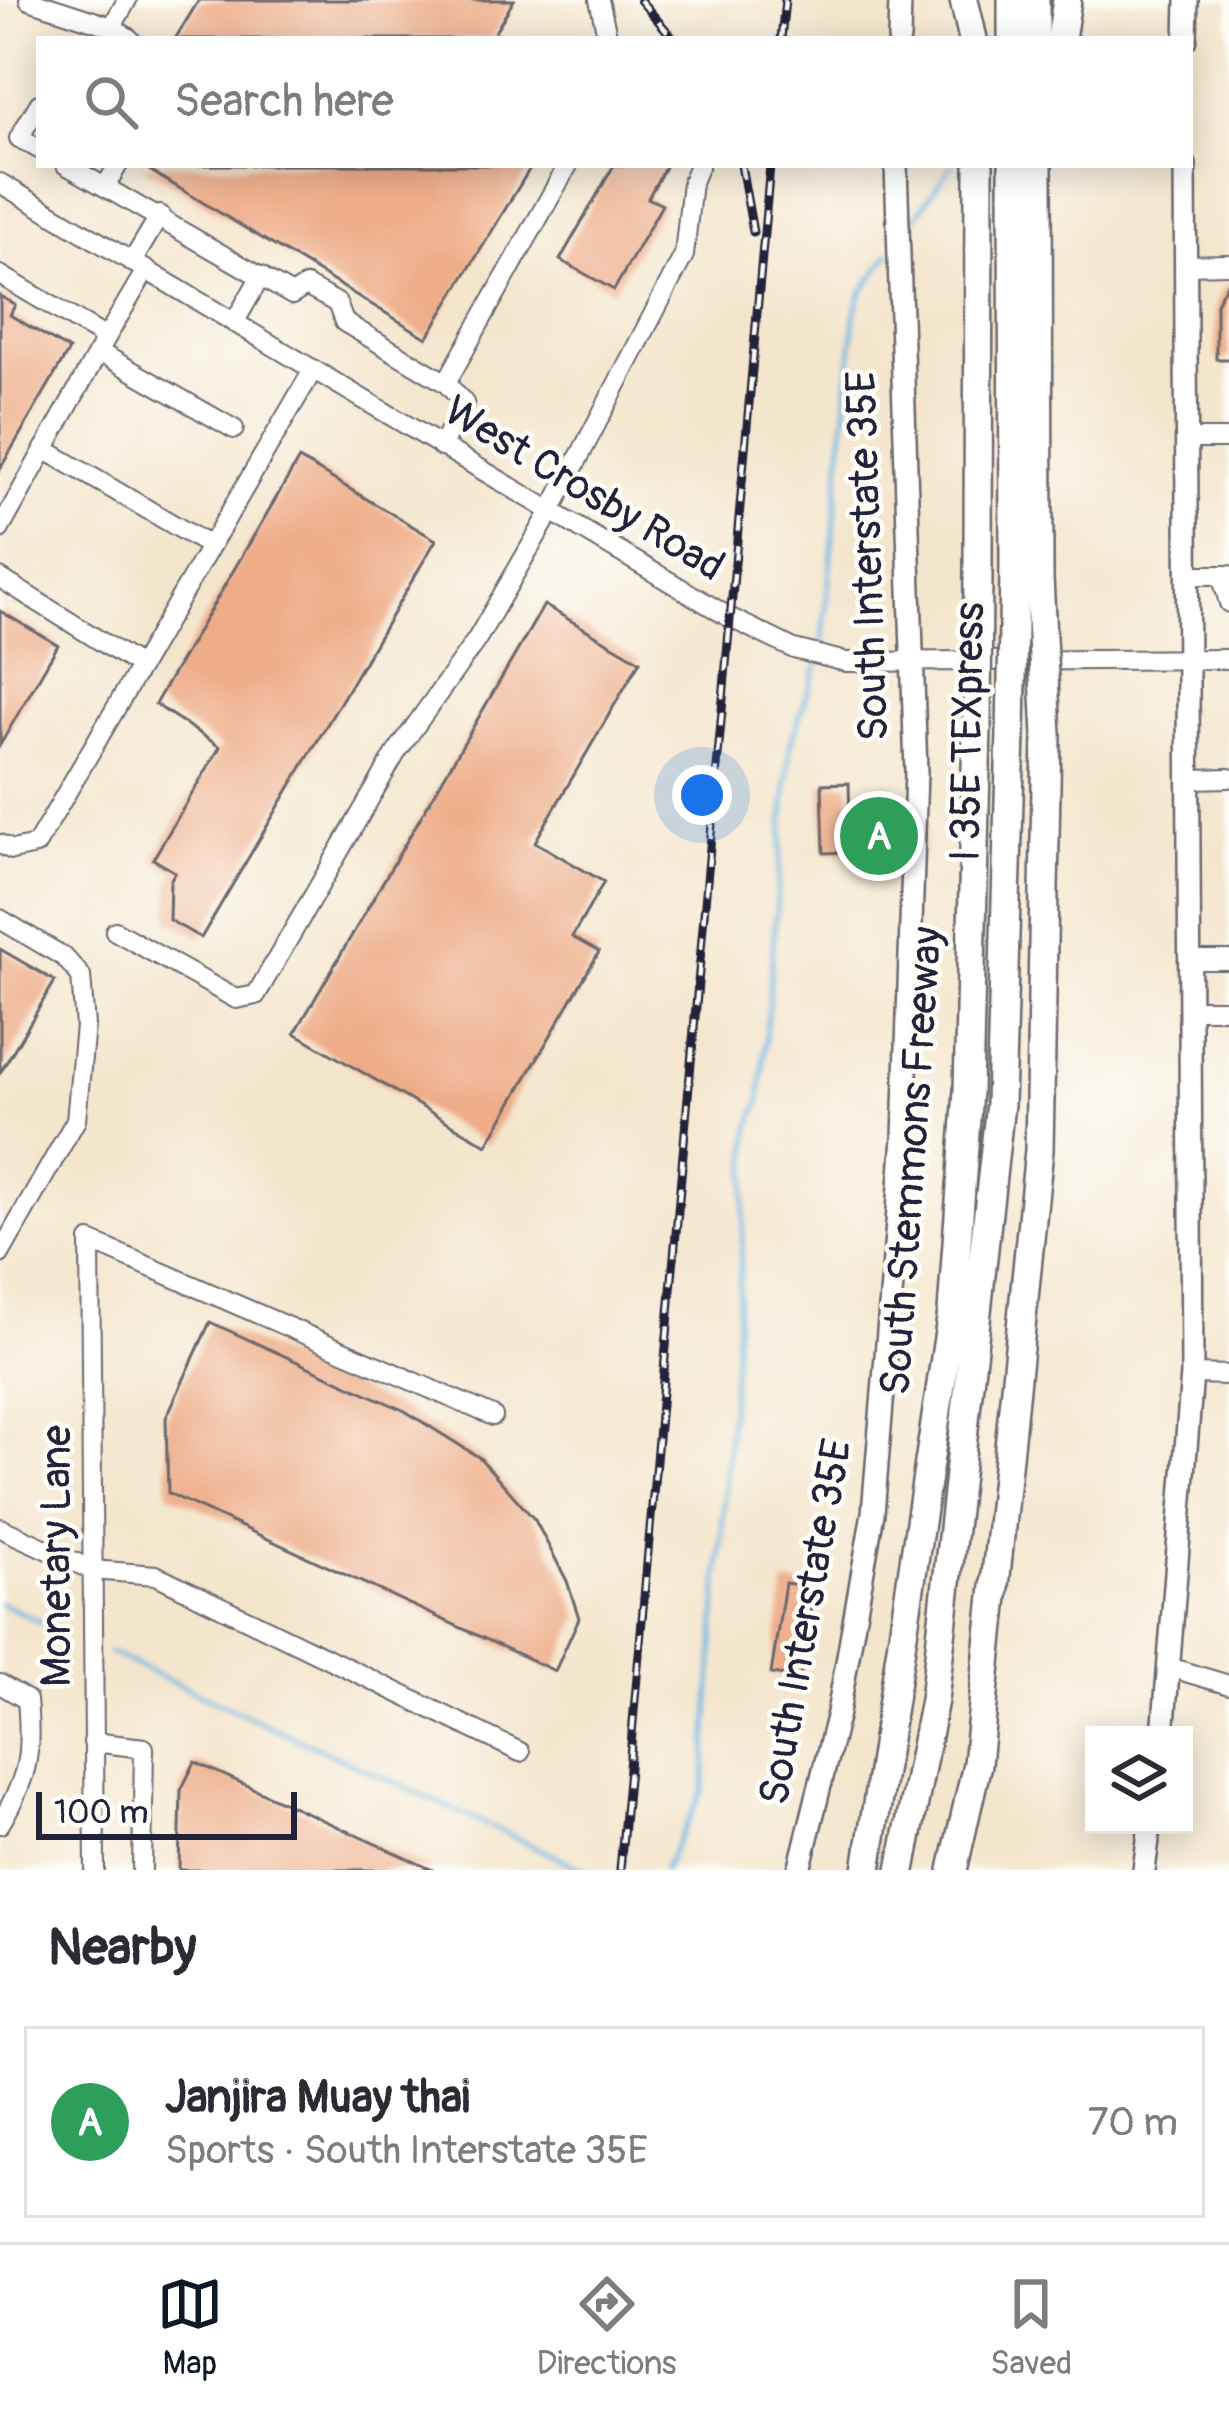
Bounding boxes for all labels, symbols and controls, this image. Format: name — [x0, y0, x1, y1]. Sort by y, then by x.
search box — [36, 36, 1193, 168]
icon: search — [78, 69, 144, 135]
text: Search here — [174, 74, 394, 130]
street label: South Interstate 35E — [836, 370, 900, 742]
street label: West Crosby Road — [435, 385, 733, 593]
street label: I 35E TEXpress — [940, 602, 996, 862]
your location — [672, 765, 732, 825]
pin: A — [840, 791, 918, 881]
street label: South Stemmons Freeway — [870, 925, 954, 1397]
street label: Monetary Lane — [31, 1425, 83, 1687]
street label: South Interstate 35E — [748, 1435, 864, 1809]
map controls — [1085, 1726, 1193, 1834]
button: layers — [1085, 1726, 1193, 1834]
scale bar — [36, 1786, 297, 1839]
text: 100 m — [54, 1792, 148, 1833]
text: Nearby — [48, 1916, 196, 1980]
text: Janjira Muay thai — [165, 2070, 470, 2126]
text: A — [77, 2098, 103, 2147]
text: 70 m — [1088, 2098, 1178, 2147]
text: Sports · South Interstate 35E — [165, 2126, 648, 2175]
tab: Map — [157, 2271, 223, 2384]
tab: Directions — [537, 2271, 677, 2384]
tab: Saved — [990, 2271, 1072, 2384]

